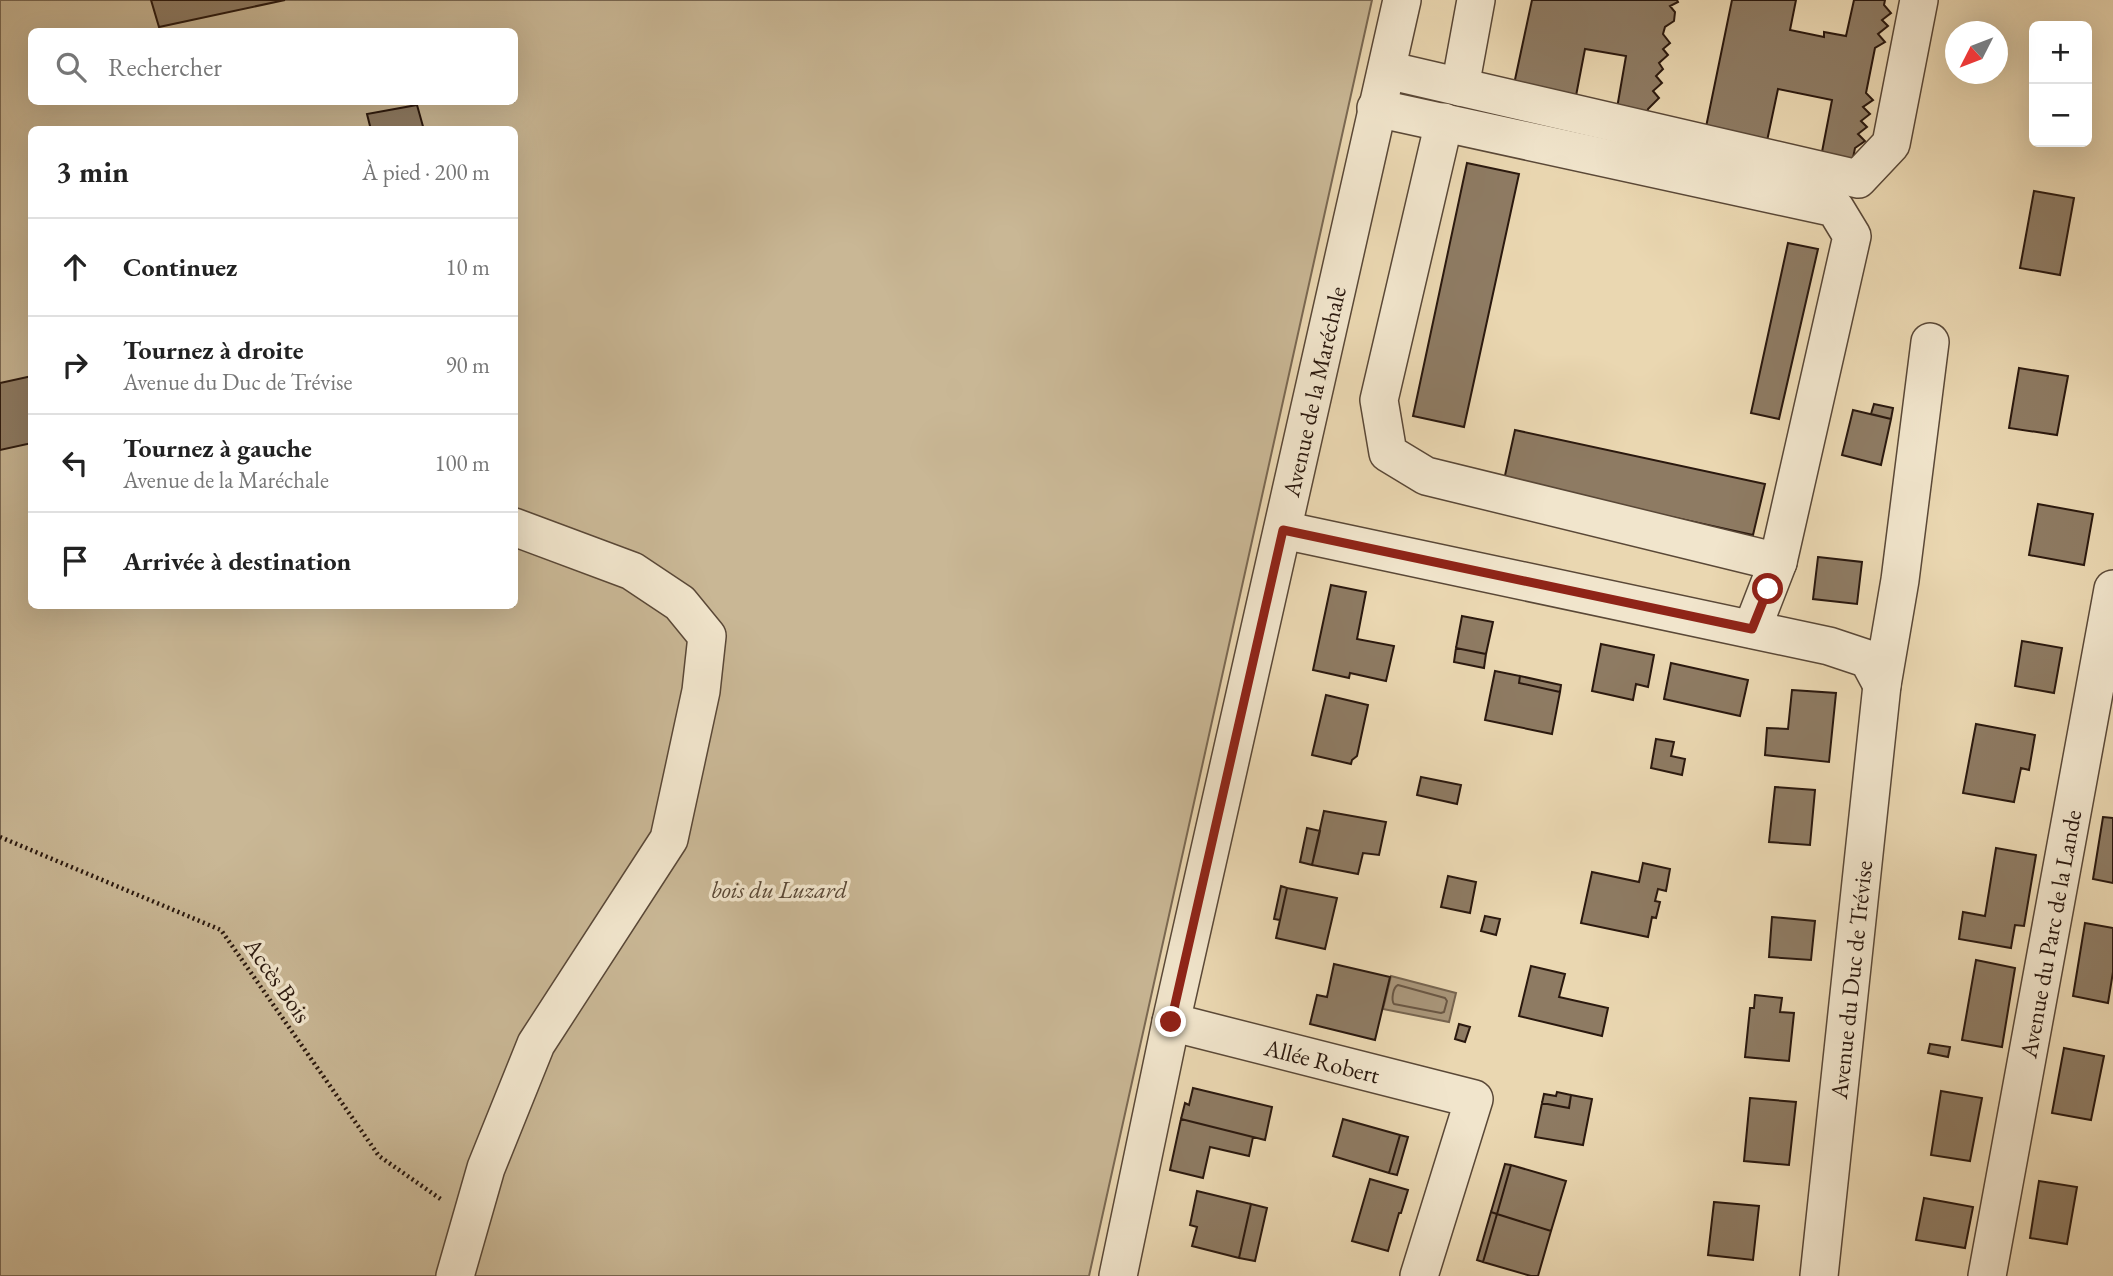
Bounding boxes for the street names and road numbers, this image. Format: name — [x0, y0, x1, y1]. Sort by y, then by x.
street label: Avenue de la Maréchale — [1274, 283, 1352, 501]
street label: Avenue du Parc de la Lande — [2012, 807, 2088, 1061]
street label: Avenue du Duc de Trévise — [1822, 859, 1879, 1102]
street label: Accès Bois — [237, 931, 318, 1028]
street label: Allée Robert — [1260, 1031, 1384, 1090]

